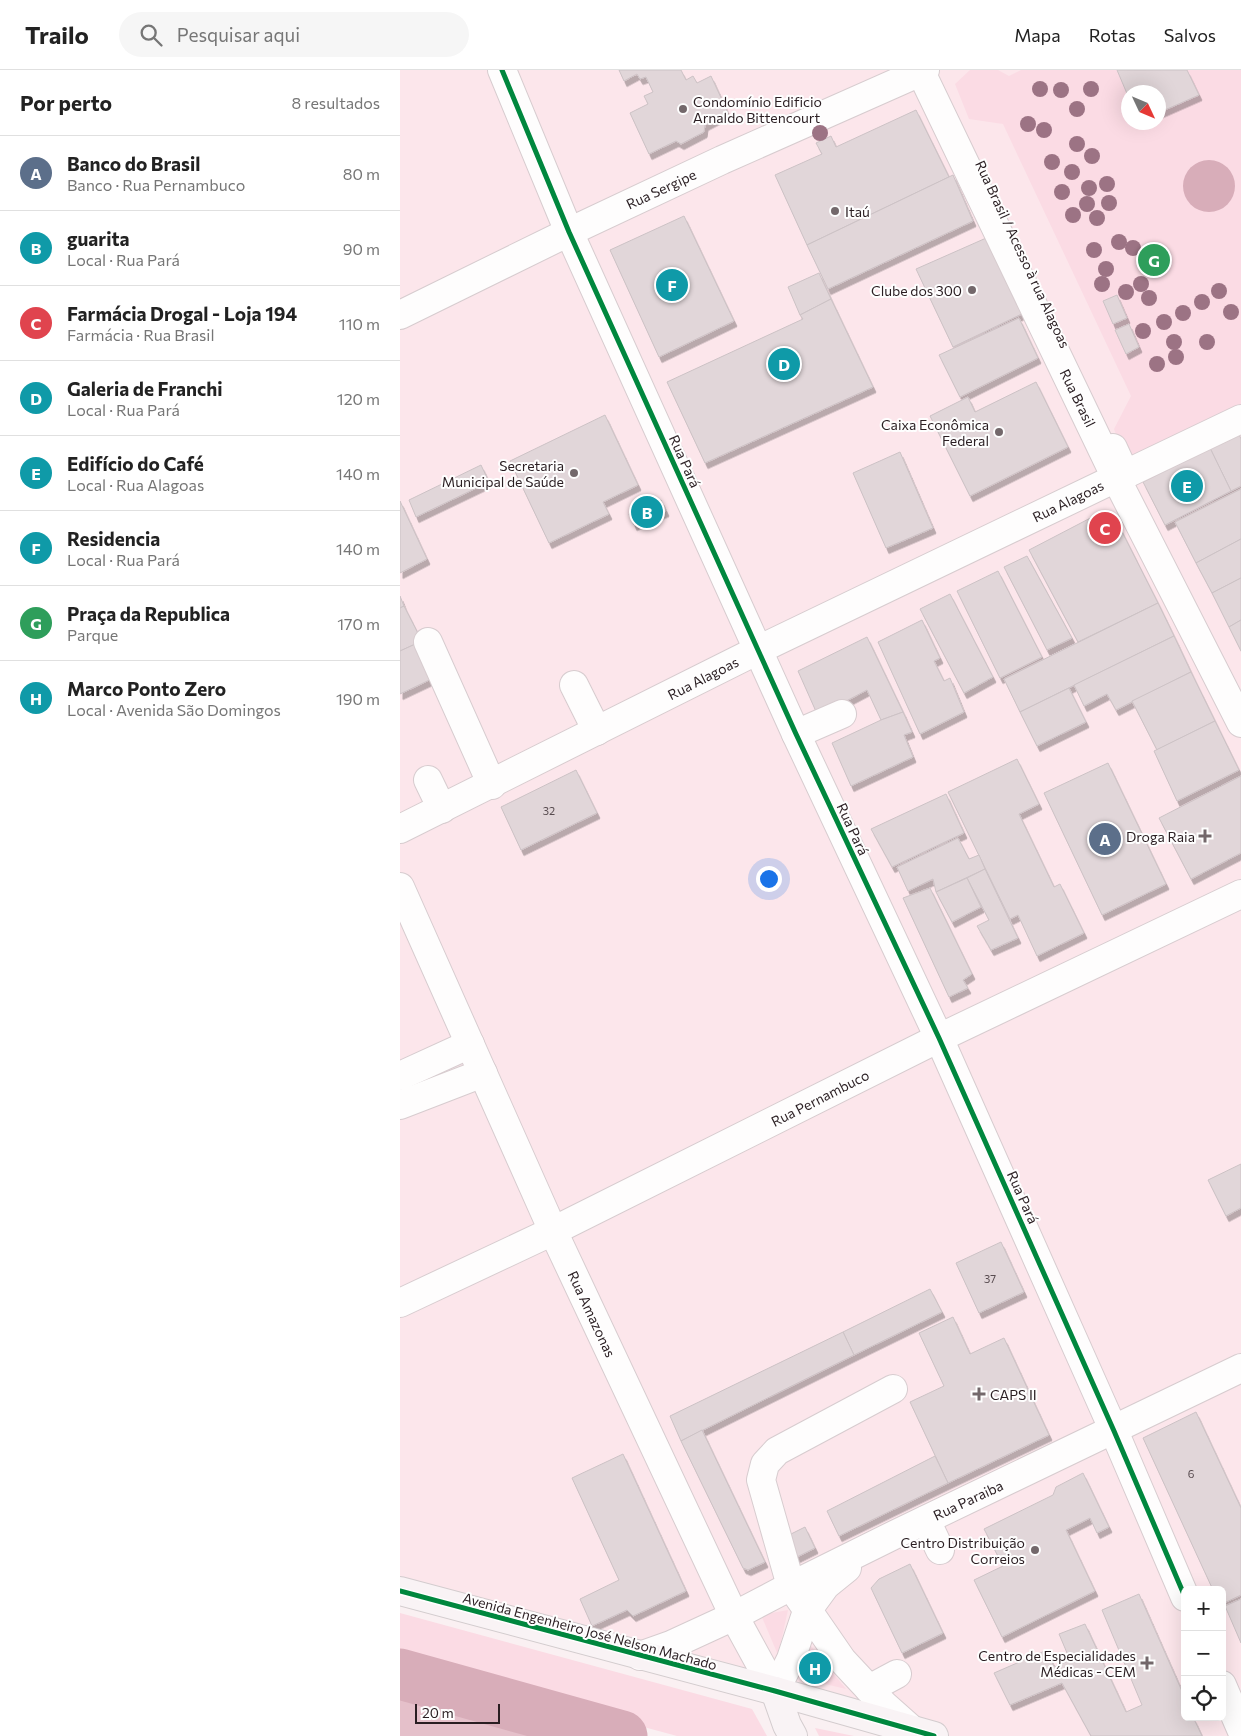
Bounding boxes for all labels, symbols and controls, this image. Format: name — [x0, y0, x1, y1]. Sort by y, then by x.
search box — [119, 12, 469, 57]
text: Trailo — [25, 20, 89, 49]
icon: search — [137, 21, 165, 49]
text: Pesquisar aqui — [177, 23, 300, 46]
text: Mapa — [1014, 24, 1061, 46]
text: Rotas — [1089, 24, 1136, 46]
text: Salvos — [1164, 24, 1216, 46]
north arrow — [1121, 85, 1166, 130]
text: Por perto — [20, 90, 112, 115]
text: 8 resultados — [292, 93, 380, 112]
place label: Condomínio Edificio Arnaldo Bittencourt — [693, 93, 822, 126]
marker: Condomínio Edificio Arnaldo Bittencourt — [677, 103, 689, 115]
text: Banco do Brasil — [67, 152, 200, 175]
street label: Rua Brasil / Acesso à rua Alagoas — [972, 158, 1074, 350]
text: A — [30, 164, 42, 183]
text: 80 m — [343, 164, 380, 183]
street label: Rua Sergipe — [623, 165, 699, 213]
text: Banco · Rua Pernambuco — [67, 175, 245, 194]
place label: Itaú — [845, 203, 870, 220]
marker: Itaú — [829, 205, 841, 217]
text: guarita — [67, 227, 129, 250]
text: B — [31, 239, 41, 258]
text: 90 m — [343, 239, 380, 258]
pin: G — [1138, 241, 1170, 279]
text: Local · Rua Pará — [67, 250, 180, 269]
pin: F — [656, 266, 688, 304]
place label: Clube dos 300 — [871, 282, 962, 299]
marker: Clube dos 300 — [966, 284, 978, 296]
text: Farmácia Drogal - Loja 194 — [67, 302, 297, 325]
text: C — [31, 314, 41, 333]
text: 110 m — [339, 314, 380, 333]
text: Farmácia · Rua Brasil — [67, 325, 215, 344]
pin: D — [768, 345, 800, 383]
street label: Rua Brasil — [1057, 366, 1099, 430]
text: Galeria de Franchi — [67, 377, 223, 400]
text: D — [30, 389, 42, 408]
text: 120 m — [337, 389, 380, 408]
text: Local · Rua Pará — [67, 400, 180, 419]
place label: Caixa Econômica Federal — [881, 416, 989, 449]
marker: Caixa Econômica Federal — [993, 426, 1005, 438]
street label: Rua Pará — [666, 432, 704, 490]
text: Edifício do Café — [67, 452, 204, 475]
place label: Secretaria Municipal de Saúde — [442, 457, 564, 490]
text: E — [31, 464, 41, 483]
text: 140 m — [336, 464, 380, 483]
marker: Secretaria Municipal de Saúde — [568, 467, 580, 479]
pin: E — [1171, 467, 1203, 505]
text: Local · Rua Alagoas — [67, 475, 204, 494]
street label: Rua Alagoas — [1030, 476, 1106, 526]
pin: B — [631, 493, 663, 531]
pin: C — [1089, 509, 1121, 547]
text: Residencia — [67, 527, 160, 550]
text: F — [31, 539, 41, 558]
text: 140 m — [336, 539, 380, 558]
text: Local · Rua Pará — [67, 550, 180, 569]
text: Praça da Republica — [67, 602, 230, 625]
text: G — [30, 614, 42, 633]
text: 170 m — [337, 614, 380, 633]
text: Parque — [67, 625, 118, 644]
street label: Rua Alagoas — [665, 653, 741, 703]
text: Marco Ponto Zero — [67, 677, 226, 700]
text: H — [30, 689, 42, 708]
text: 190 m — [336, 689, 380, 708]
text: Local · Avenida São Domingos — [67, 700, 281, 719]
street label: Rua Pará — [833, 800, 873, 858]
house number: 32 — [543, 804, 555, 817]
pin: A — [1089, 820, 1121, 858]
place label: Droga Raia — [1126, 828, 1195, 845]
marker: Droga Raia — [1199, 830, 1211, 842]
your location — [756, 866, 782, 892]
street label: Rua Pernambuco — [768, 1066, 872, 1130]
street label: Rua Pará — [1004, 1168, 1042, 1226]
street label: Rua Amazonas — [565, 1268, 619, 1360]
house number: 37 — [984, 1272, 996, 1285]
place label: CAPS II — [990, 1386, 1037, 1403]
marker: CAPS II — [972, 1387, 986, 1401]
house number: 6 — [1188, 1467, 1195, 1480]
street label: Rua Paraiba — [930, 1476, 1006, 1524]
place label: Centro Distribuição Correios — [900, 1534, 1025, 1567]
marker: Centro Distribuição Correios — [1029, 1544, 1041, 1556]
map controls — [1181, 1586, 1226, 1721]
button: + — [1181, 1586, 1226, 1631]
street label: Avenida Engenheiro José Nelson Machado — [461, 1589, 719, 1673]
button: − — [1181, 1631, 1226, 1676]
place label: Centro de Especialidades Médicas - CEM — [978, 1647, 1136, 1680]
pin: H — [799, 1649, 831, 1687]
marker: Centro de Especialidades Médicas - CEM — [1140, 1656, 1154, 1670]
button: locate — [1181, 1676, 1226, 1721]
scale bar — [415, 1701, 500, 1724]
text: 20 m — [422, 1704, 454, 1721]

